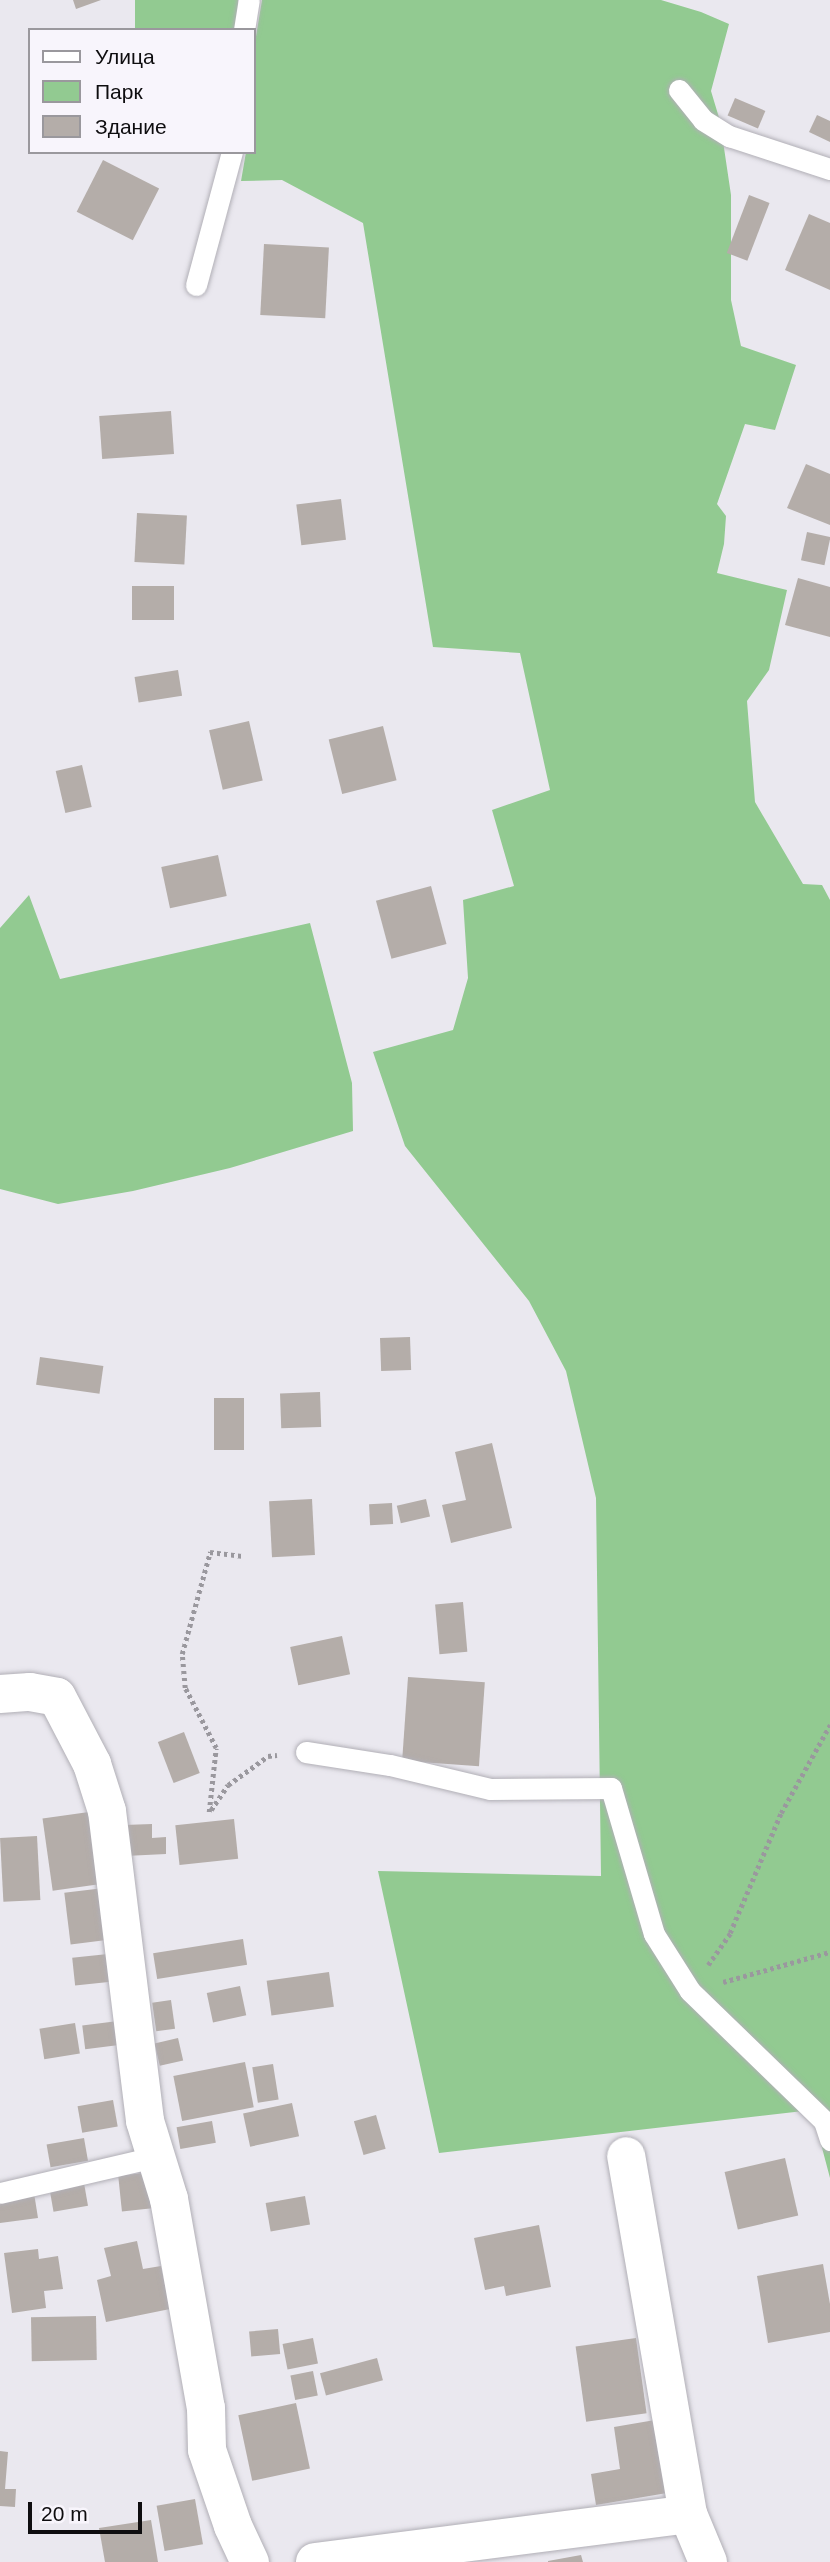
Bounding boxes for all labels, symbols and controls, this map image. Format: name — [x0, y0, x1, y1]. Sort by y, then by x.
legend — [28, 28, 256, 154]
text: Улица — [95, 45, 155, 68]
text: Парк — [95, 80, 143, 103]
text: Здание — [95, 115, 167, 138]
scale bar — [32, 2488, 145, 2532]
text: 20 m — [41, 2502, 88, 2525]

